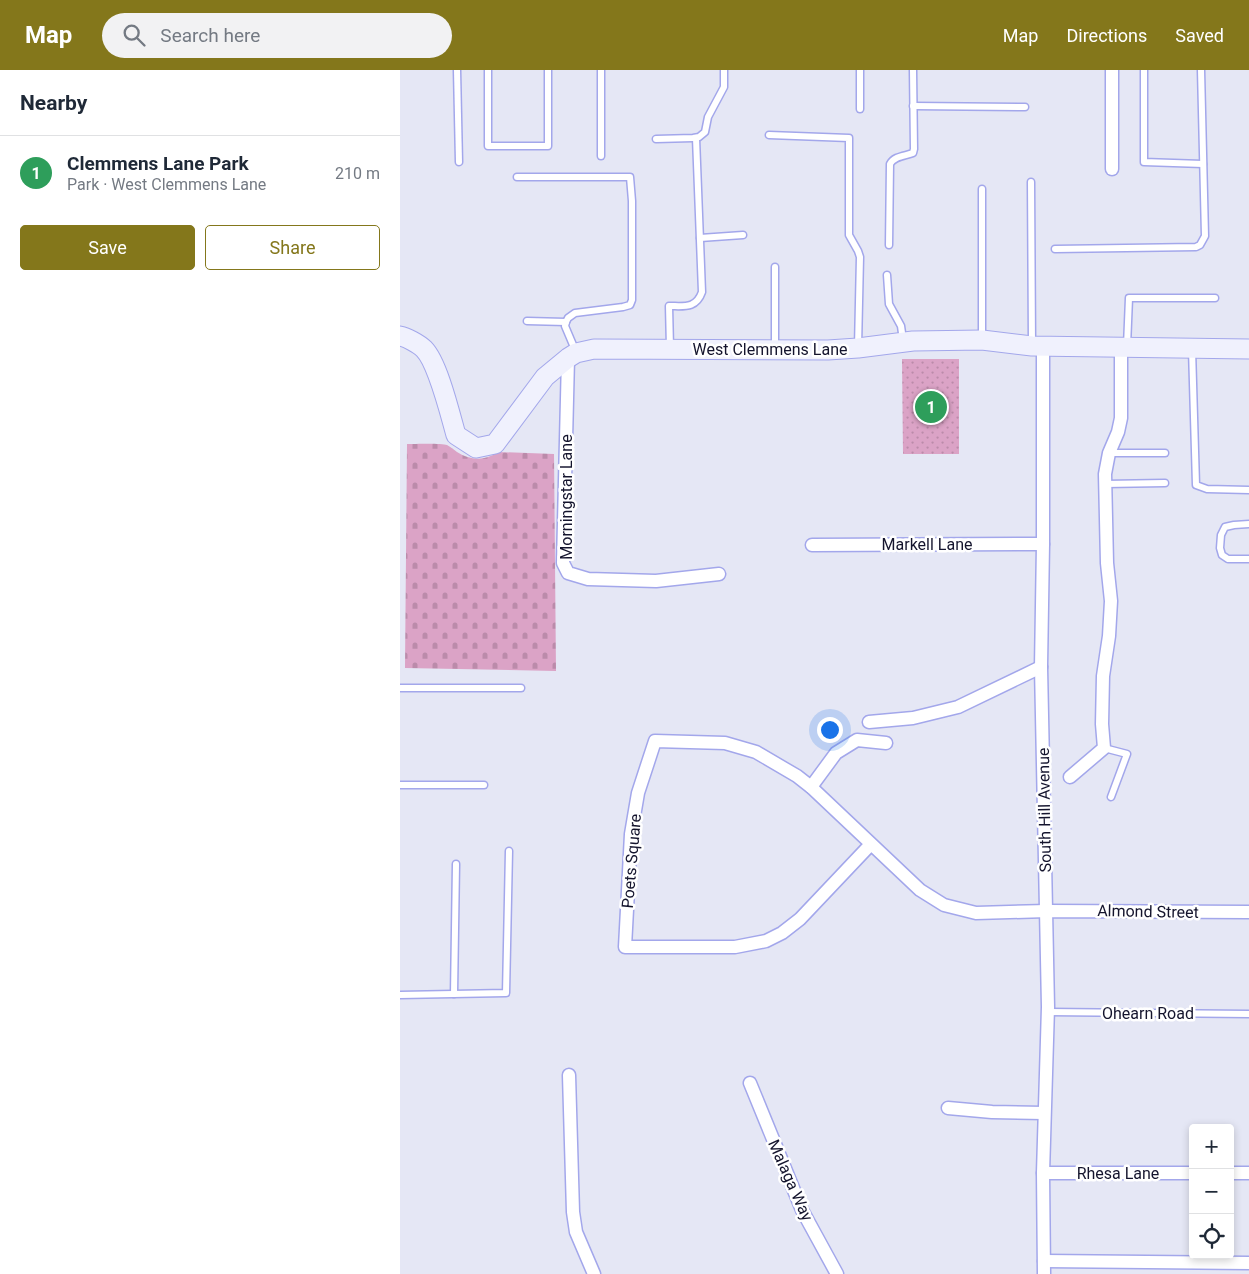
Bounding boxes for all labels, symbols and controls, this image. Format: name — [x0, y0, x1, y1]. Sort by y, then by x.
search box — [102, 13, 452, 58]
text: Map — [25, 21, 72, 49]
icon: search — [120, 21, 148, 49]
text: Search here — [160, 24, 260, 47]
text: Map — [1003, 25, 1038, 46]
text: Directions — [1066, 25, 1147, 46]
text: Saved — [1175, 25, 1224, 46]
text: Nearby — [20, 91, 87, 115]
text: Clemmens Lane Park — [67, 152, 249, 175]
text: 1 — [31, 164, 41, 183]
text: 210 m — [335, 164, 380, 183]
text: Park · West Clemmens Lane — [67, 175, 266, 194]
button: Save — [20, 225, 195, 270]
button: Share — [205, 225, 380, 270]
street label: West Clemmens Lane — [693, 340, 847, 359]
pin: 1 — [915, 388, 947, 426]
street label: Morningstar Lane — [557, 434, 576, 560]
street label: Markell Lane — [882, 535, 972, 554]
your location — [817, 717, 843, 743]
street label: South Hill Avenue — [1034, 747, 1055, 873]
street label: Poets Square — [618, 813, 645, 909]
street label: Almond Street — [1097, 901, 1199, 922]
street label: Ohearn Road — [1102, 1004, 1194, 1023]
map controls — [1189, 1124, 1234, 1259]
button: + — [1189, 1124, 1234, 1169]
street label: Malaga Way — [764, 1137, 817, 1224]
street label: Rhesa Lane — [1077, 1164, 1159, 1183]
button: − — [1189, 1169, 1234, 1214]
button: locate — [1189, 1214, 1234, 1259]

